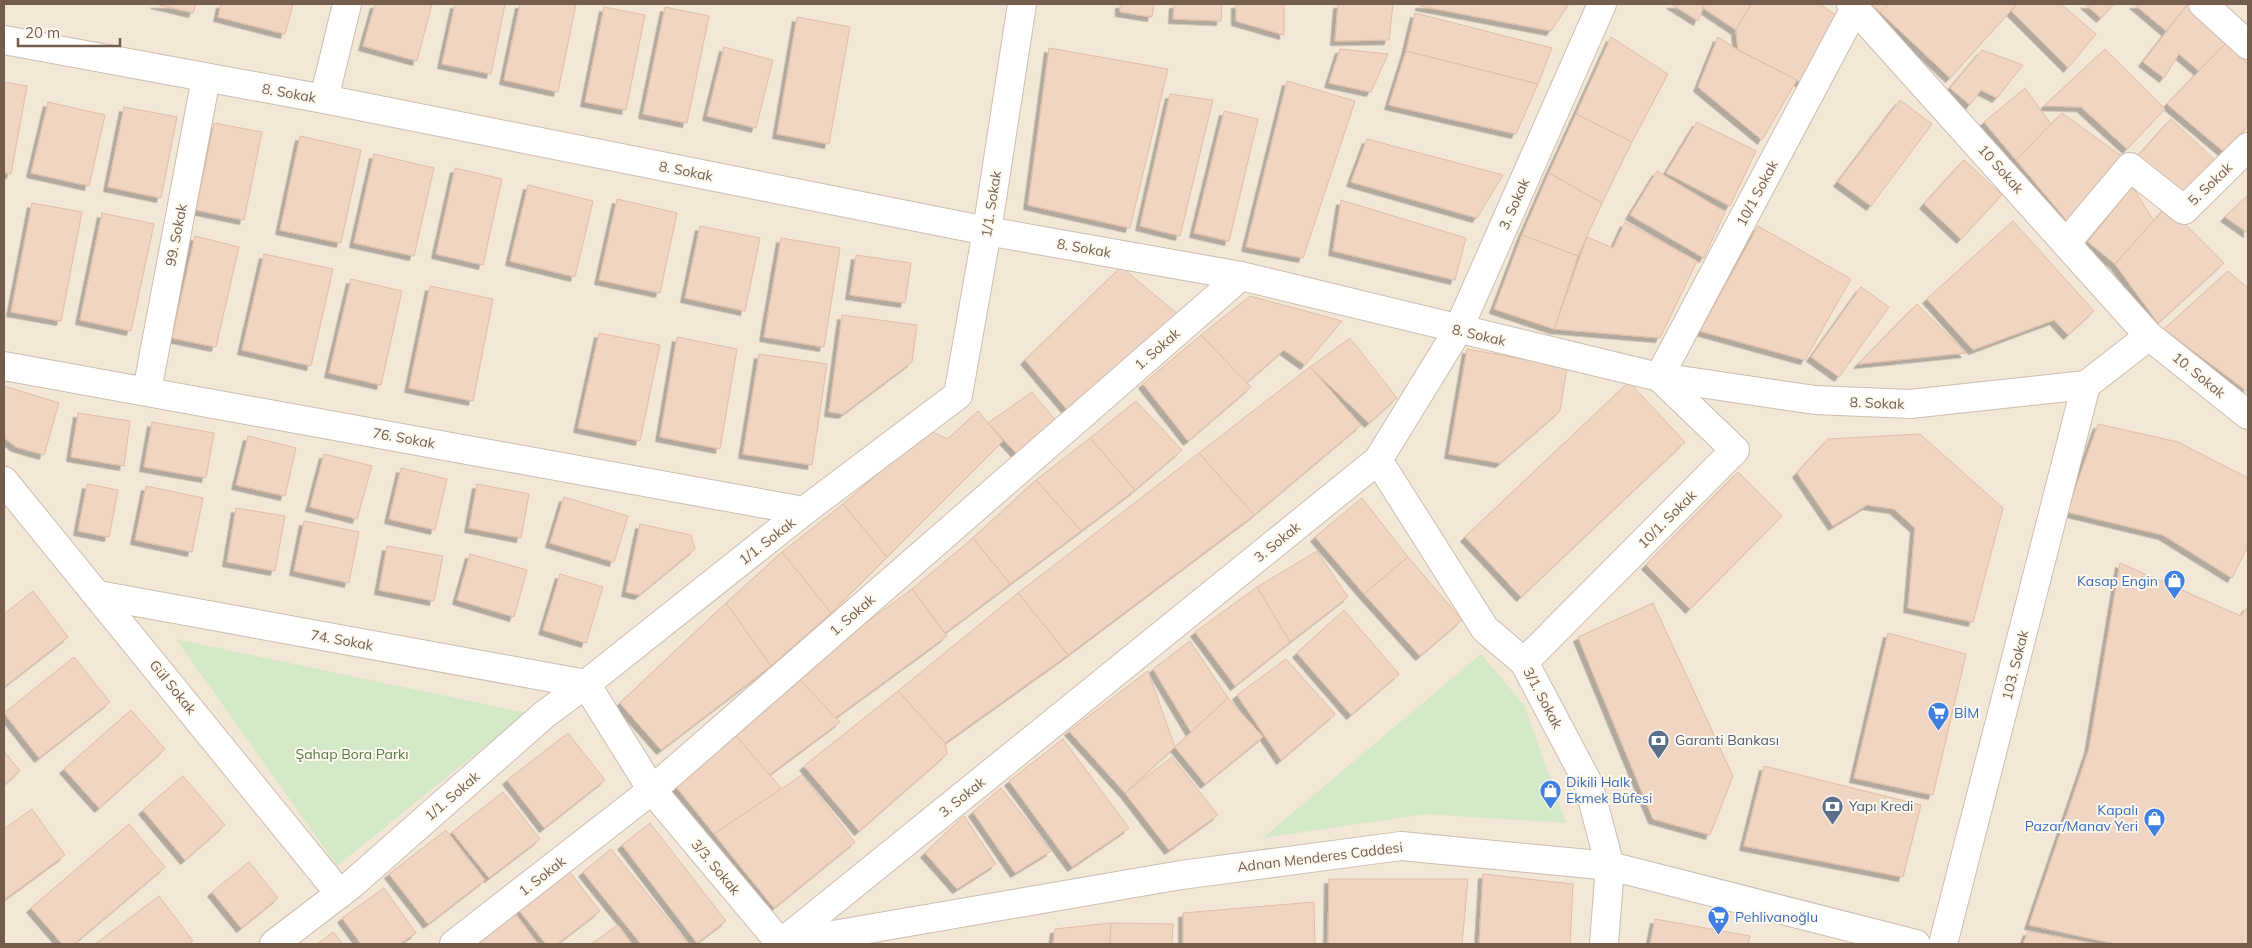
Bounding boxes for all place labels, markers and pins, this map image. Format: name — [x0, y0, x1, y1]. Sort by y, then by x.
shop icon: Kasap Engin — [2162, 569, 2186, 600]
place label: Kasap Engin — [2077, 572, 2158, 590]
supermarket icon: BİM — [1926, 701, 1950, 732]
place label: BİM — [1954, 704, 1979, 722]
bank icon: Garanti Bankası — [1647, 728, 1671, 759]
place label: Garanti Bankası — [1675, 731, 1779, 749]
place label: Dikili Halk Ekmek Büfesi — [1566, 773, 1652, 807]
shop icon: Dikili Halk Ekmek Büfesi — [1538, 778, 1562, 809]
bank icon: Yapı Kredi — [1821, 794, 1845, 825]
place label: Yapı Kredi — [1848, 797, 1913, 815]
place label: Kapalı Pazar/Manav Yeri — [2025, 801, 2138, 835]
shop icon: Kapalı Pazar/Manav Yeri — [2142, 806, 2166, 837]
supermarket icon: Pehlivanoğlu — [1707, 905, 1731, 936]
place label: Pehlivanoğlu — [1735, 908, 1818, 926]

